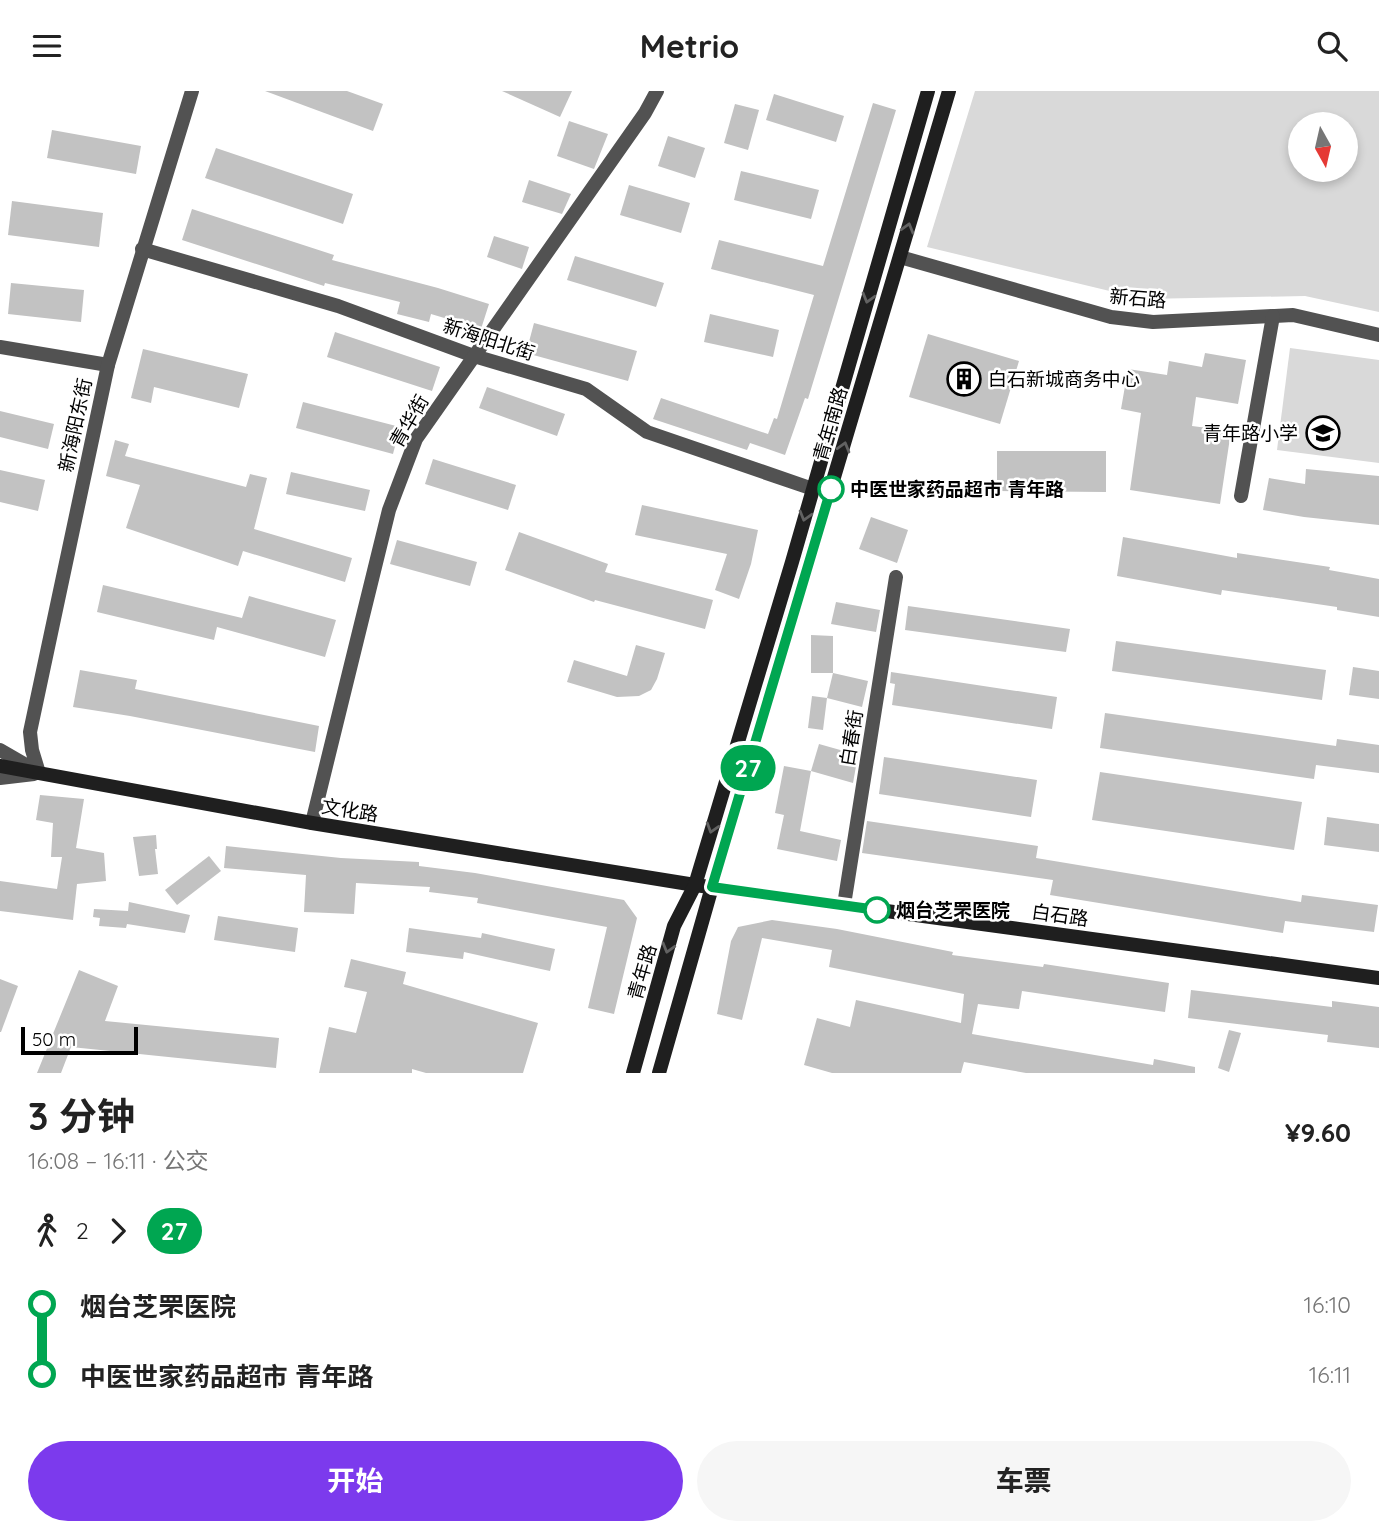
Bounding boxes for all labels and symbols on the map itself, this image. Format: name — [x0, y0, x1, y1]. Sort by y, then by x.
north arrow — [1288, 112, 1358, 182]
one-way arrow — [900, 223, 915, 235]
street label: 新石路 — [1109, 284, 1167, 312]
one-way arrow — [862, 292, 877, 304]
street label: 新海阳北街 — [440, 313, 538, 365]
building icon: 白石新城商务中心 — [945, 360, 983, 398]
place label: 白石新城商务中心 — [988, 367, 1140, 391]
street label: 新海阳东街 — [53, 376, 97, 474]
street label: 青年南路 — [808, 384, 852, 464]
street label: 青华街 — [384, 390, 434, 452]
school or university icon: 青年路小学 — [1304, 414, 1342, 452]
place label: 青年路小学 — [1203, 421, 1298, 445]
one-way arrow — [835, 441, 850, 453]
marker: 中医世家药品超市 青年路 — [818, 476, 844, 502]
place label: 中医世家药品超市 青年路 — [850, 477, 1064, 501]
one-way arrow — [799, 510, 814, 522]
street label: 白春街 — [835, 708, 867, 768]
line badge: 27 — [716, 745, 780, 791]
street label: 文化路 — [320, 794, 380, 826]
one-way arrow — [706, 822, 720, 834]
marker: 烟台芝罘医院 — [864, 897, 890, 923]
place label: 烟台芝罘医院 — [896, 898, 1010, 922]
street label: 白石路 — [1030, 899, 1090, 931]
street label: 青年路 — [623, 941, 661, 1003]
one-way arrow — [662, 942, 677, 954]
scale bar — [21, 1024, 138, 1056]

